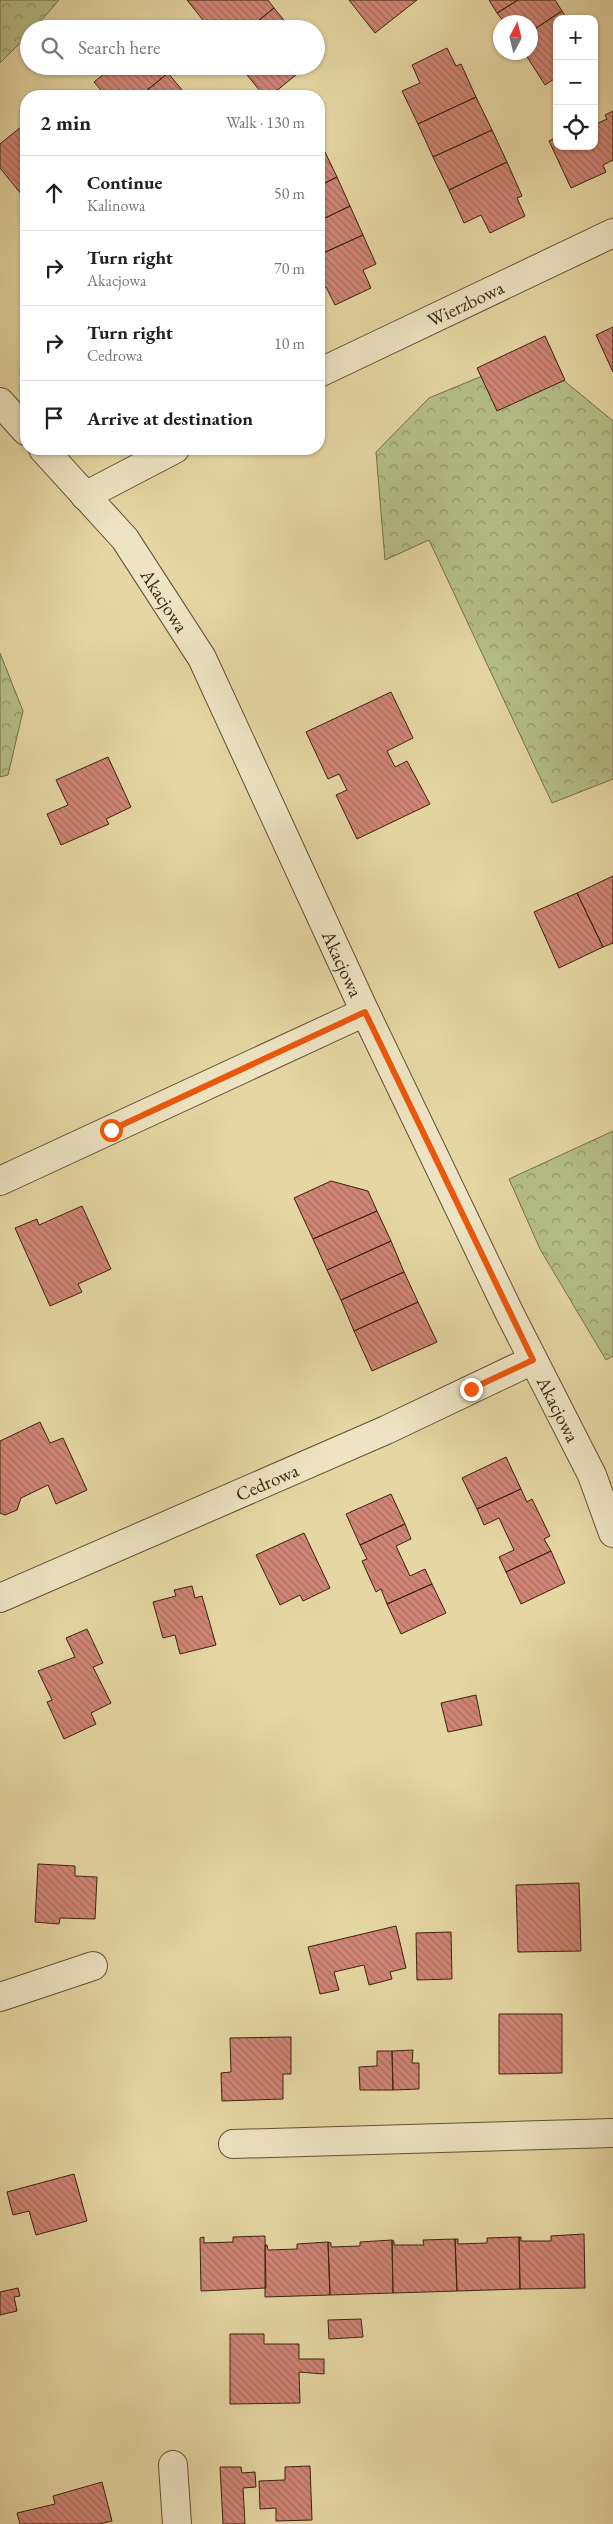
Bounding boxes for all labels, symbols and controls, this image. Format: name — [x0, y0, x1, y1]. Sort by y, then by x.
north arrow — [493, 15, 538, 60]
map controls — [553, 15, 598, 150]
button: + — [553, 15, 598, 60]
search box — [20, 20, 325, 75]
icon: search — [38, 34, 66, 62]
text: Search here — [78, 35, 160, 60]
button: − — [553, 60, 598, 105]
button: locate — [553, 105, 598, 150]
text: 2 min — [40, 109, 91, 136]
text: Walk · 130 m — [226, 112, 305, 133]
text: Continue — [87, 170, 162, 195]
icon: ahead — [40, 179, 68, 207]
text: 50 m — [274, 183, 305, 204]
text: Kalinowa — [87, 195, 145, 216]
text: Turn right — [87, 245, 173, 270]
icon: right — [40, 254, 68, 282]
text: 70 m — [274, 258, 305, 279]
text: Akacjowa — [87, 270, 146, 291]
street label: Wierzbowa — [423, 274, 508, 332]
text: Turn right — [87, 320, 173, 345]
icon: right — [40, 329, 68, 357]
text: 10 m — [274, 333, 305, 354]
text: Cedrowa — [87, 345, 143, 366]
icon: arrive — [40, 404, 68, 432]
text: Arrive at destination — [87, 406, 253, 431]
street label: Akacjowa — [135, 563, 195, 637]
street label: Akacjowa — [316, 925, 369, 1001]
route start — [100, 1119, 123, 1142]
street label: Akacjowa — [531, 1371, 586, 1447]
route end — [460, 1378, 483, 1401]
street label: Cedrowa — [231, 1457, 303, 1507]

